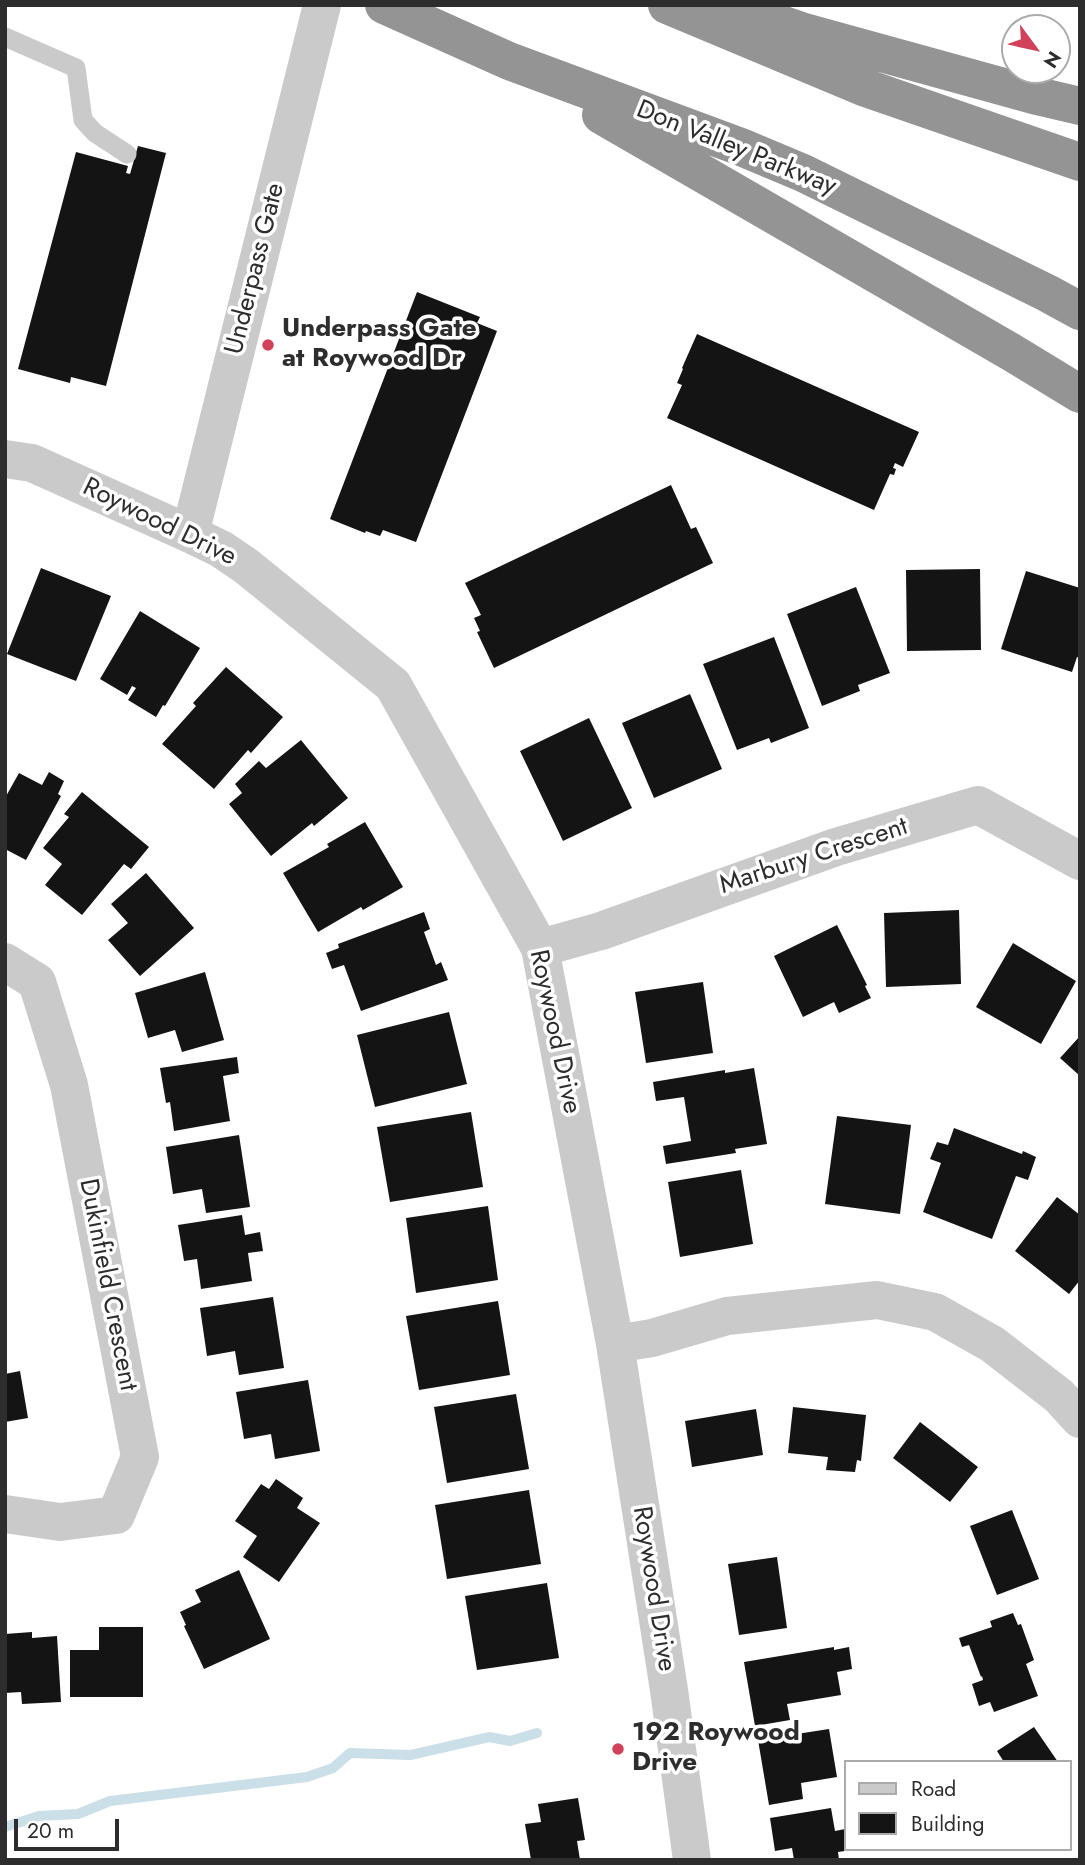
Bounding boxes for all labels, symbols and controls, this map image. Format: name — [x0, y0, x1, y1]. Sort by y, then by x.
north arrow — [1001, 14, 1071, 84]
text: N — [1037, 46, 1068, 73]
street label: Don Valley Parkway — [631, 95, 841, 203]
street label: Underpass Gate — [220, 180, 292, 358]
place label: Underpass Gate at Roywood Dr — [282, 314, 477, 376]
marker: Underpass Gate at Roywood Dr — [260, 337, 276, 353]
street label: Roywood Drive — [77, 472, 241, 574]
street label: Marbury Crescent — [716, 812, 912, 902]
street label: Roywood Drive — [521, 947, 587, 1117]
street label: Dukinfield Crescent — [71, 1176, 143, 1394]
street label: Roywood Drive — [625, 1504, 681, 1674]
place label: 192 Roywood Drive — [632, 1718, 800, 1780]
marker: 192 Roywood Drive — [610, 1741, 626, 1757]
legend — [844, 1760, 1071, 1851]
text: Road — [911, 1774, 956, 1804]
scale bar — [18, 1806, 122, 1850]
text: Building — [911, 1809, 984, 1839]
text: 20 m — [27, 1816, 74, 1846]

